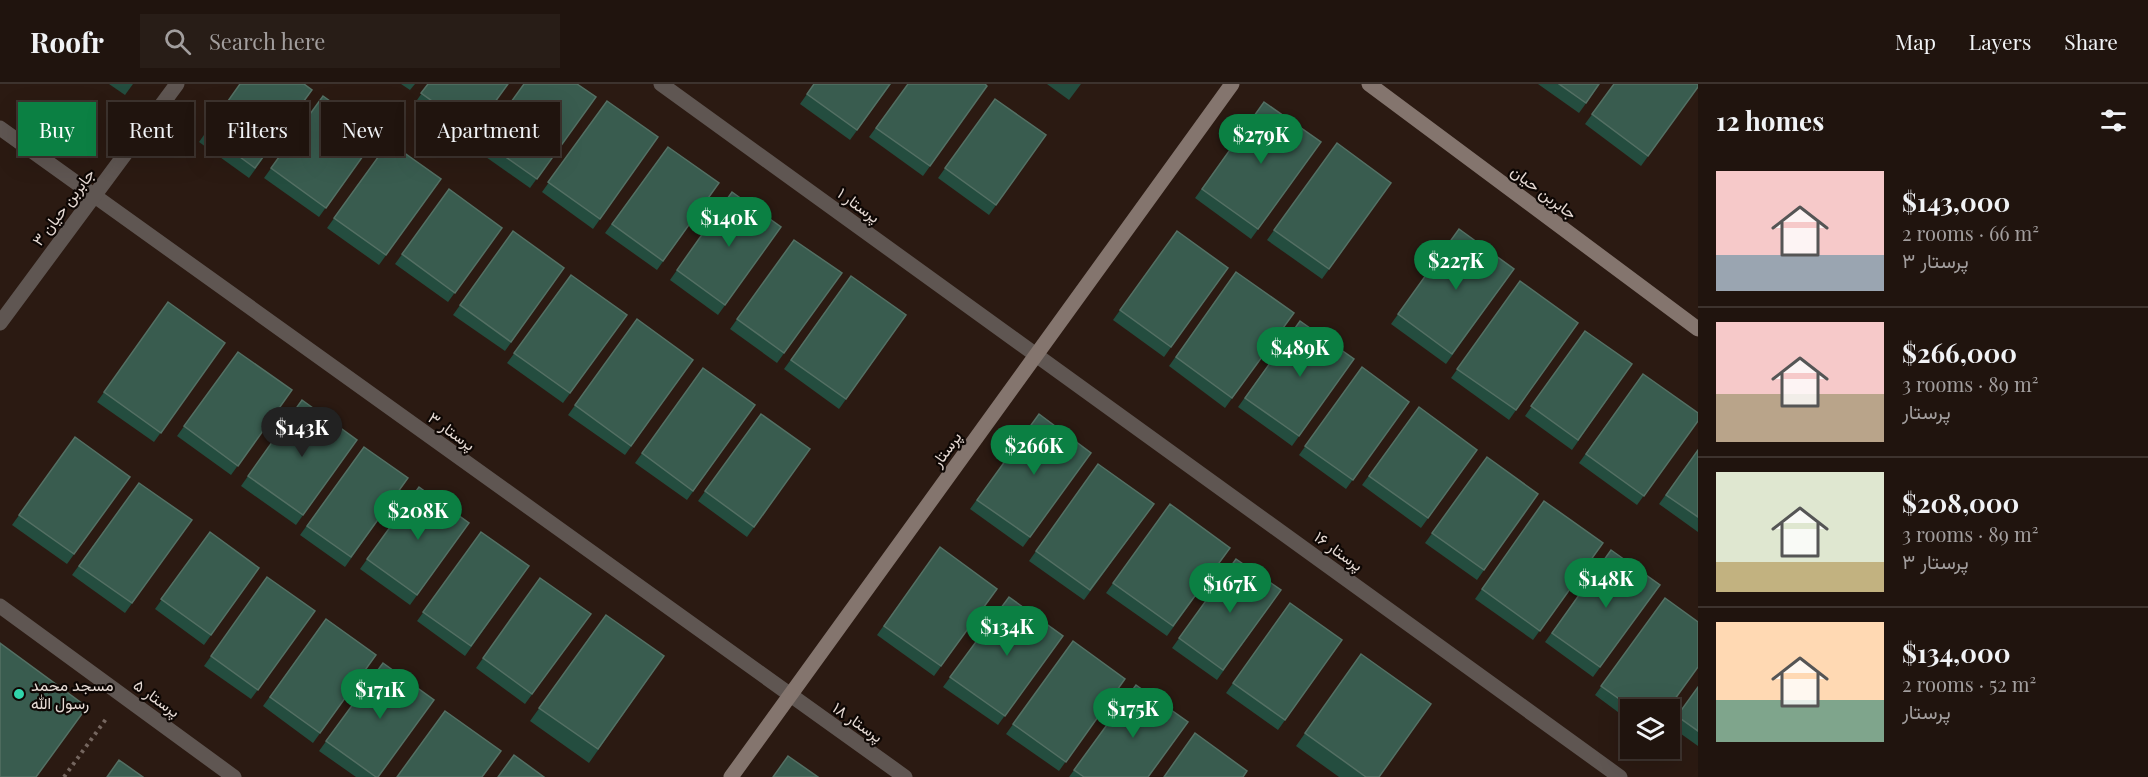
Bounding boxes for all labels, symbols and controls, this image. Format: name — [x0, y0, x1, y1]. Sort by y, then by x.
search box — [140, 14, 560, 68]
text: Roofr — [30, 23, 104, 60]
icon: search — [161, 25, 194, 58]
text: Search here — [209, 26, 325, 56]
text: Map — [1895, 27, 1936, 55]
text: Layers — [1969, 27, 2031, 55]
text: Share — [2064, 27, 2118, 55]
chip: Buy — [18, 102, 96, 156]
chip: Rent — [108, 102, 194, 156]
chip: Filters — [206, 102, 309, 156]
chip: New — [321, 102, 404, 156]
chip: Apartment — [416, 102, 560, 156]
text: 12 homes — [1716, 103, 1824, 138]
icon: filters — [2097, 104, 2130, 137]
pin: $279K — [1219, 114, 1303, 165]
text: $279K — [1233, 120, 1289, 147]
street label: جابربن حیان — [1507, 160, 1582, 224]
street label: جابربن حیان ۳ — [27, 164, 100, 250]
street label: پرستار ۱ — [833, 182, 885, 229]
text: $143,000 — [1902, 184, 2010, 219]
icon: home — [1764, 195, 1836, 267]
pin: $140K — [687, 197, 771, 248]
text: $140K — [701, 203, 757, 230]
text: 2 rooms · 66 m² — [1902, 219, 2039, 246]
pin: $227K — [1414, 240, 1498, 291]
text: $227K — [1428, 246, 1484, 273]
text: پرستار ۳ — [1902, 246, 1969, 273]
pin: $489K — [1258, 327, 1342, 378]
text: $489K — [1271, 333, 1329, 360]
text: $266,000 — [1902, 335, 2017, 370]
icon: home — [1764, 346, 1836, 418]
text: 3 rooms · 89 m² — [1902, 370, 2038, 397]
text: پرستار — [1902, 397, 1951, 424]
street label: پرستار ۳ — [423, 406, 480, 456]
pin: $143K — [260, 407, 344, 458]
text: $143K — [275, 413, 329, 440]
pin: $266K — [992, 425, 1076, 476]
street label: پرستار — [925, 427, 967, 473]
text: $266K — [1005, 431, 1063, 458]
text: $208,000 — [1902, 485, 2019, 520]
pin: $208K — [376, 490, 460, 541]
text: $208K — [388, 496, 448, 523]
icon: home — [1764, 496, 1836, 568]
text: 3 rooms · 89 m² — [1902, 520, 2038, 547]
street label: پرستار ۱۶ — [1310, 526, 1368, 577]
text: پرستار ۳ — [1902, 547, 1969, 574]
pin: $148K — [1564, 558, 1648, 609]
pin: $167K — [1188, 563, 1272, 614]
text: $148K — [1578, 564, 1634, 591]
text: $167K — [1203, 569, 1257, 596]
pin: $134K — [965, 606, 1049, 657]
text: $134K — [980, 612, 1034, 639]
text: $134,000 — [1902, 635, 2010, 670]
icon: home — [1764, 646, 1836, 718]
pin: $171K — [338, 669, 422, 720]
text: 2 rooms · 52 m² — [1902, 670, 2036, 697]
place label: مسجد محمد رسول الله — [31, 674, 114, 714]
street label: پرستار ۵ — [129, 674, 185, 723]
text: $171K — [355, 675, 405, 702]
marker: مسجد محمد رسول الله — [12, 687, 26, 701]
pin: $175K — [1091, 688, 1175, 739]
text: $175K — [1107, 694, 1159, 721]
street label: پرستار ۱۸ — [828, 697, 888, 748]
text: پرستار — [1902, 697, 1951, 724]
map controls — [1620, 699, 1680, 759]
button: layers — [1620, 699, 1680, 759]

